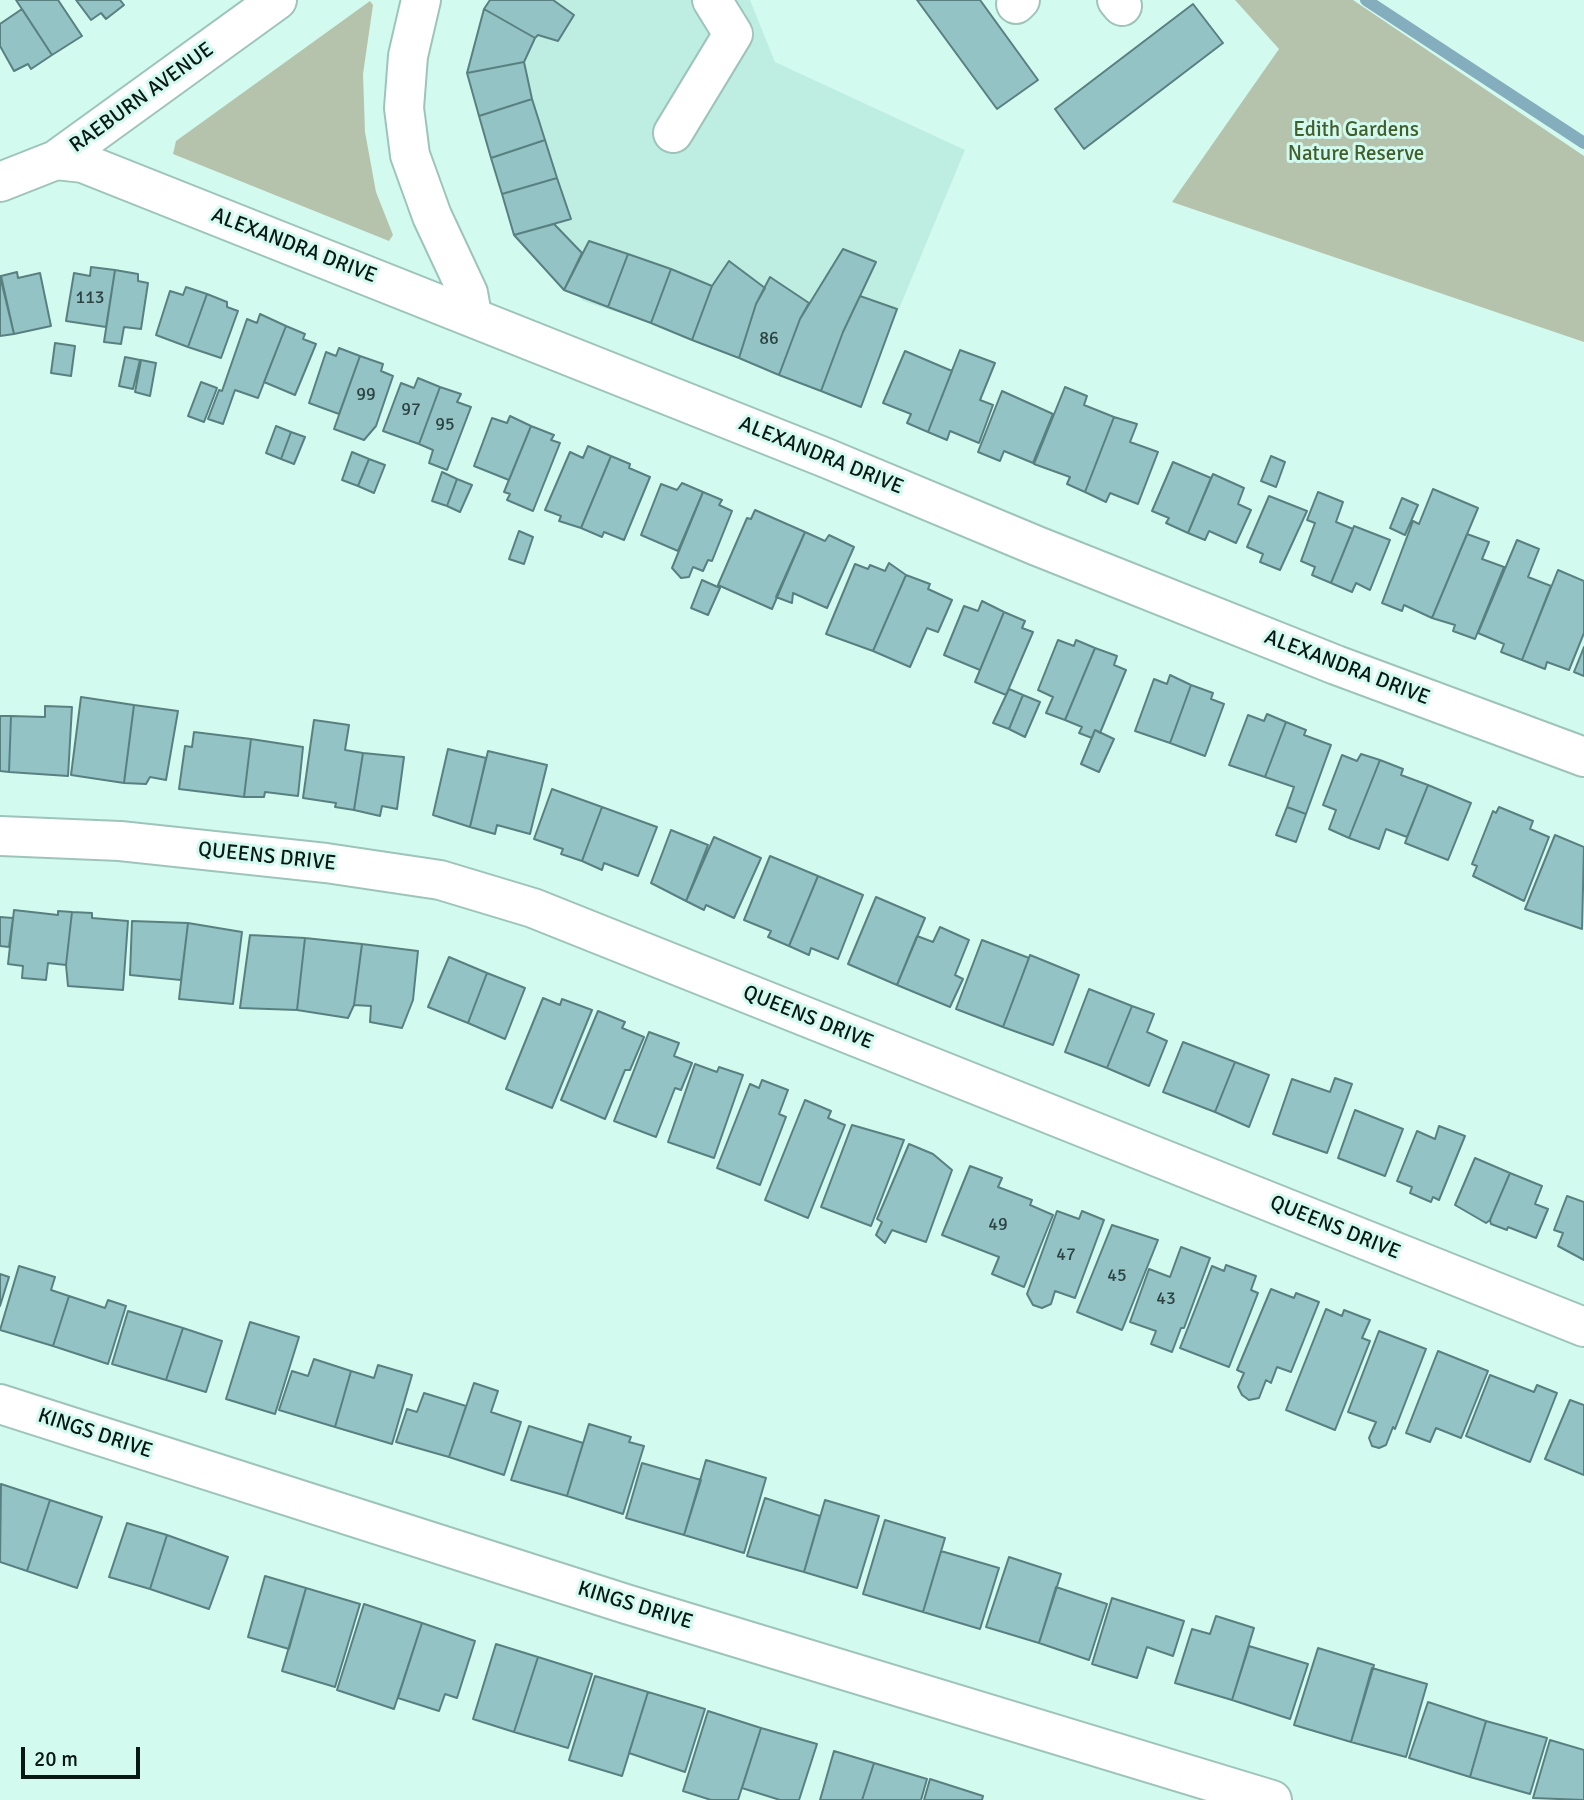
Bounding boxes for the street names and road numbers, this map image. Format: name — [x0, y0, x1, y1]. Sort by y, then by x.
street label: RAEBURN AVENUE — [65, 37, 219, 159]
street label: ALEXANDRA DRIVE — [208, 203, 380, 289]
street label: ALEXANDRA DRIVE — [735, 412, 907, 500]
street label: ALEXANDRA DRIVE — [1261, 625, 1433, 711]
street label: QUEENS DRIVE — [197, 837, 337, 877]
street label: QUEENS DRIVE — [739, 980, 877, 1056]
street label: QUEENS DRIVE — [1266, 1190, 1404, 1266]
street label: KINGS DRIVE — [34, 1404, 156, 1464]
street label: KINGS DRIVE — [574, 1577, 696, 1635]

